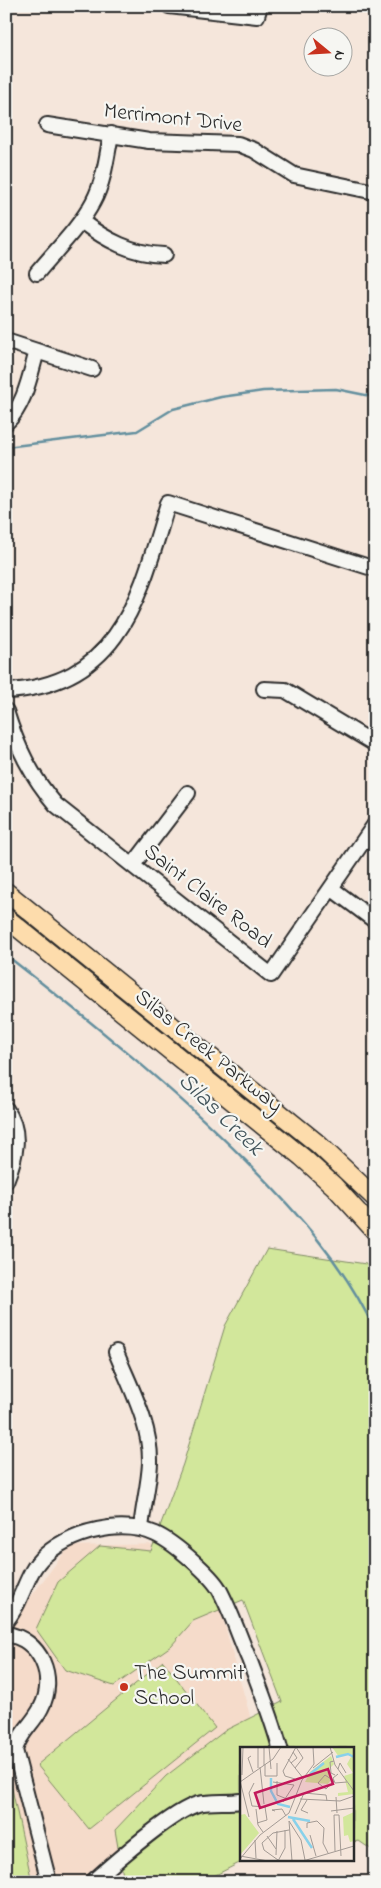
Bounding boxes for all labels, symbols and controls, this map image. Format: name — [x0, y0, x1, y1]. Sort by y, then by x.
north arrow — [304, 28, 354, 78]
text: N — [327, 48, 350, 63]
street label: Merrimont Drive — [102, 96, 244, 142]
street label: Saint Claire Road — [136, 837, 278, 957]
street label: Silas Creek Parkway — [129, 984, 287, 1120]
water label: Silas Creek — [171, 1067, 269, 1163]
place label: The Summit School — [134, 1658, 245, 1715]
marker: The Summit School — [118, 1681, 130, 1693]
inset map — [240, 1747, 354, 1860]

